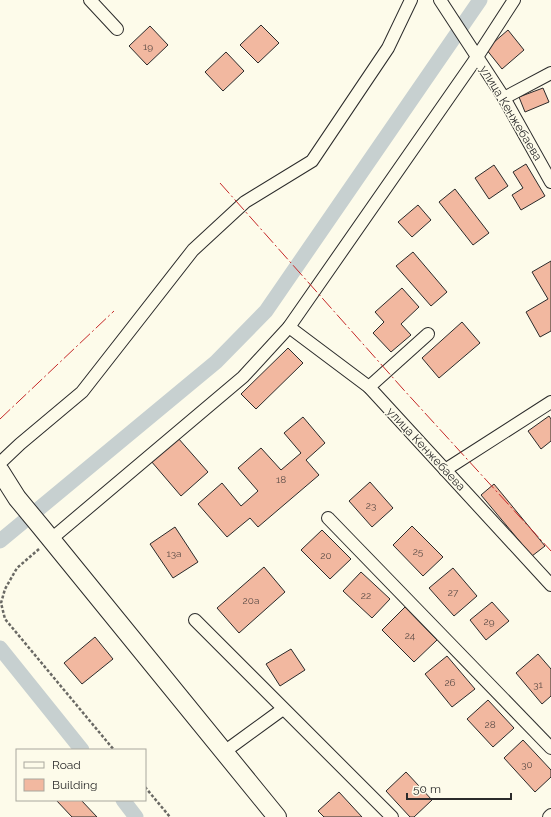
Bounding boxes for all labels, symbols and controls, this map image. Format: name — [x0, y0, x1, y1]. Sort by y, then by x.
house number: 19 — [143, 41, 153, 52]
street label: улица Кенжебаева — [477, 63, 545, 163]
street label: улица Кенжебаева — [384, 404, 468, 494]
house number: 18 — [276, 474, 286, 485]
house number: 23 — [366, 500, 376, 511]
house number: 25 — [413, 546, 424, 557]
house number: 13а — [166, 548, 182, 559]
house number: 20 — [320, 550, 332, 561]
house number: 27 — [448, 587, 459, 598]
house number: 22 — [361, 590, 371, 601]
house number: 20а — [243, 595, 259, 606]
house number: 29 — [483, 616, 495, 627]
house number: 24 — [405, 630, 416, 641]
house number: 26 — [444, 677, 456, 688]
house number: 31 — [533, 679, 544, 690]
house number: 28 — [484, 719, 496, 730]
legend — [16, 749, 146, 801]
text: Road — [52, 758, 81, 772]
house number: 30 — [521, 759, 533, 770]
scale bar — [407, 775, 511, 801]
text: Building — [52, 778, 98, 792]
text: 50 m — [413, 782, 441, 796]

